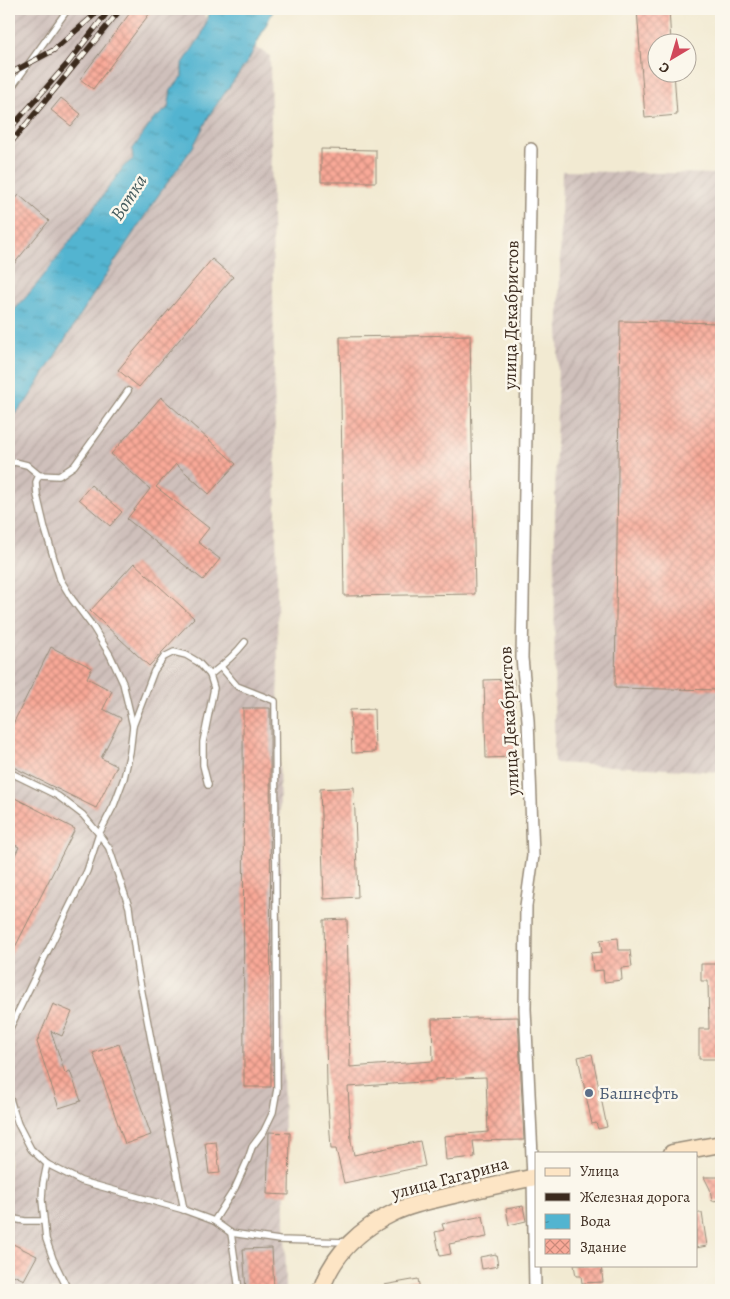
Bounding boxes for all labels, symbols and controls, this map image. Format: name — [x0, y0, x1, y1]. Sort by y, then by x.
north arrow — [648, 32, 698, 82]
text: С — [655, 57, 674, 78]
water label: Вотка — [104, 169, 153, 225]
street label: улица Декабристов — [498, 240, 524, 391]
street label: улица Декабристов — [493, 646, 525, 797]
place label: Башнефть — [599, 1081, 678, 1105]
marker: Башнефть — [583, 1087, 595, 1099]
street label: улица Гагарина — [388, 1151, 512, 1205]
legend — [535, 1152, 698, 1266]
text: Улица — [580, 1161, 619, 1181]
text: Железная дорога — [580, 1187, 690, 1207]
text: Вода — [580, 1211, 611, 1231]
text: Здание — [580, 1237, 627, 1257]

